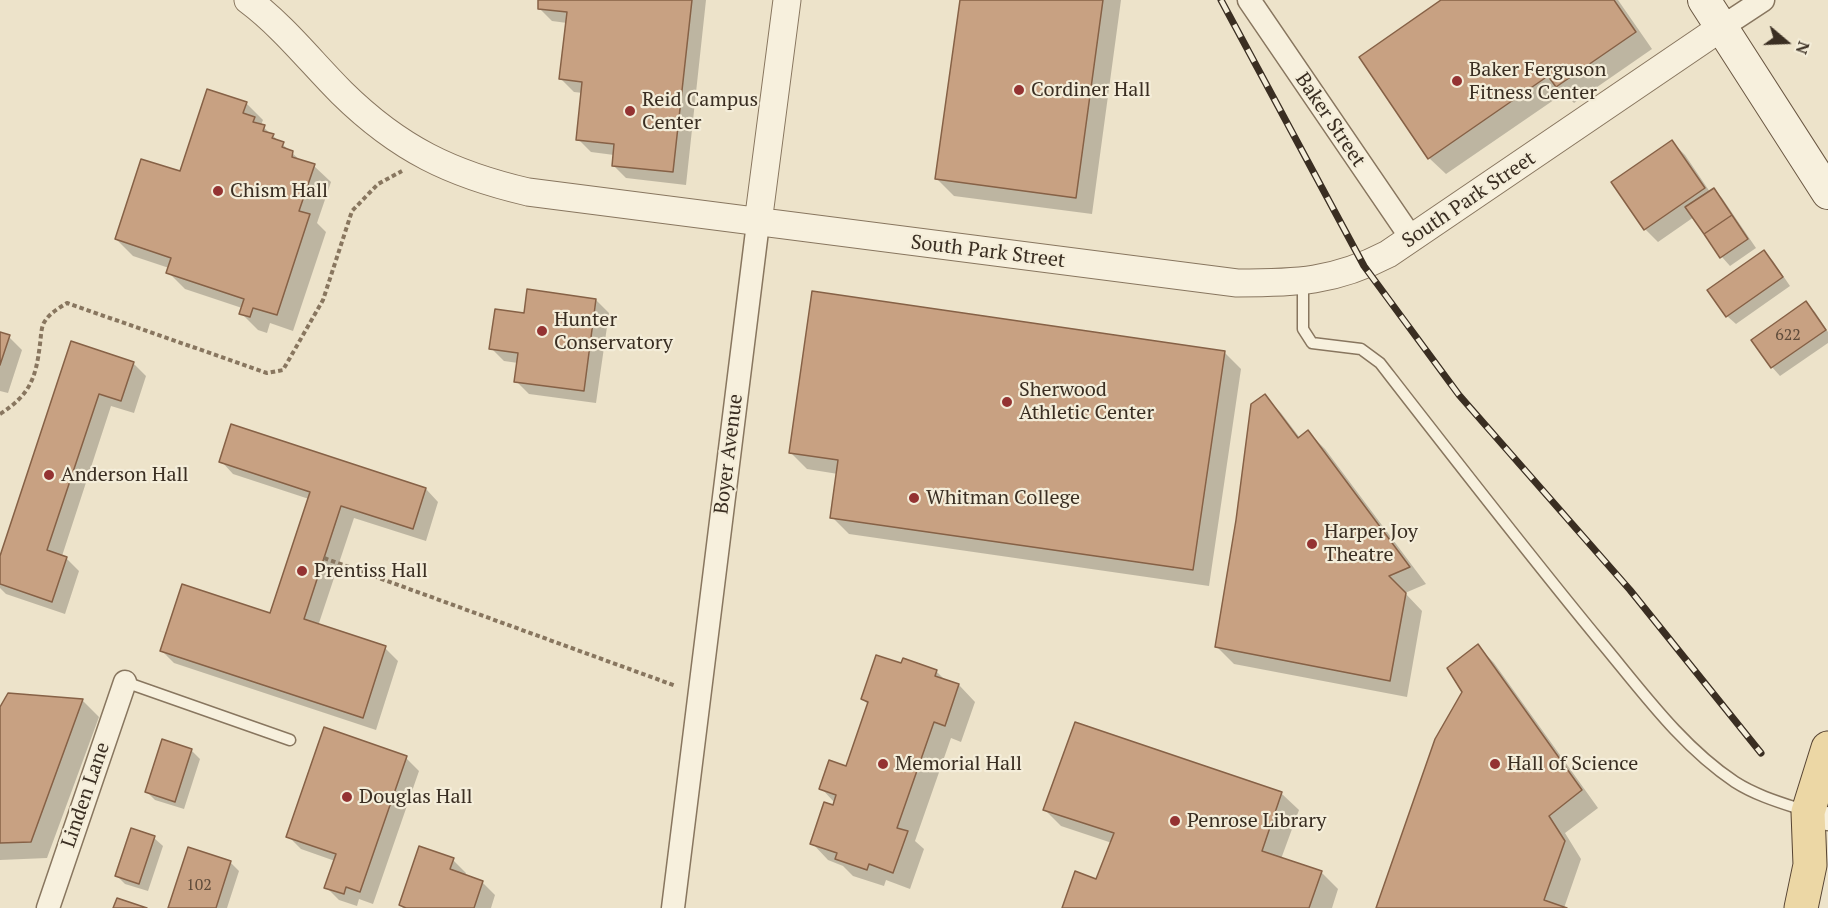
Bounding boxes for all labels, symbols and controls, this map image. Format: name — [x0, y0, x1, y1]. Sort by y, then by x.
north arrow — [1756, 12, 1816, 72]
text: N — [1791, 39, 1815, 57]
place label: Baker Ferguson Fitness Center — [1469, 58, 1606, 105]
street label: Baker Street — [1290, 68, 1370, 172]
marker: Baker Ferguson Fitness Center — [1450, 74, 1464, 88]
place label: Cordiner Hall — [1031, 78, 1150, 102]
marker: Cordiner Hall — [1012, 83, 1026, 97]
place label: Reid Campus Center — [642, 88, 758, 135]
marker: Reid Campus Center — [623, 104, 637, 118]
street label: South Park Street — [1398, 147, 1540, 253]
place label: Chism Hall — [230, 179, 328, 203]
marker: Chism Hall — [211, 184, 225, 198]
street label: South Park Street — [909, 231, 1067, 273]
place label: Hunter Conservatory — [554, 308, 673, 355]
marker: Hunter Conservatory — [535, 324, 549, 338]
house number: 622 — [1775, 325, 1801, 345]
place label: Sherwood Athletic Center — [1019, 378, 1154, 425]
street label: Boyer Avenue — [710, 393, 748, 515]
marker: Sherwood Athletic Center — [1000, 395, 1014, 409]
place label: Anderson Hall — [61, 463, 189, 487]
marker: Anderson Hall — [42, 468, 56, 482]
place label: Whitman College — [926, 486, 1080, 510]
marker: Whitman College — [907, 491, 921, 505]
place label: Harper Joy Theatre — [1324, 520, 1418, 567]
marker: Harper Joy Theatre — [1305, 537, 1319, 551]
place label: Prentiss Hall — [314, 559, 428, 583]
marker: Prentiss Hall — [295, 564, 309, 578]
street label: Linden Lane — [57, 739, 115, 851]
place label: Memorial Hall — [895, 752, 1022, 776]
place label: Hall of Science — [1507, 752, 1638, 776]
marker: Memorial Hall — [876, 757, 890, 771]
marker: Hall of Science — [1488, 757, 1502, 771]
place label: Douglas Hall — [359, 785, 473, 809]
marker: Douglas Hall — [340, 790, 354, 804]
place label: Penrose Library — [1187, 809, 1326, 833]
marker: Penrose Library — [1168, 814, 1182, 828]
house number: 102 — [186, 875, 212, 895]

